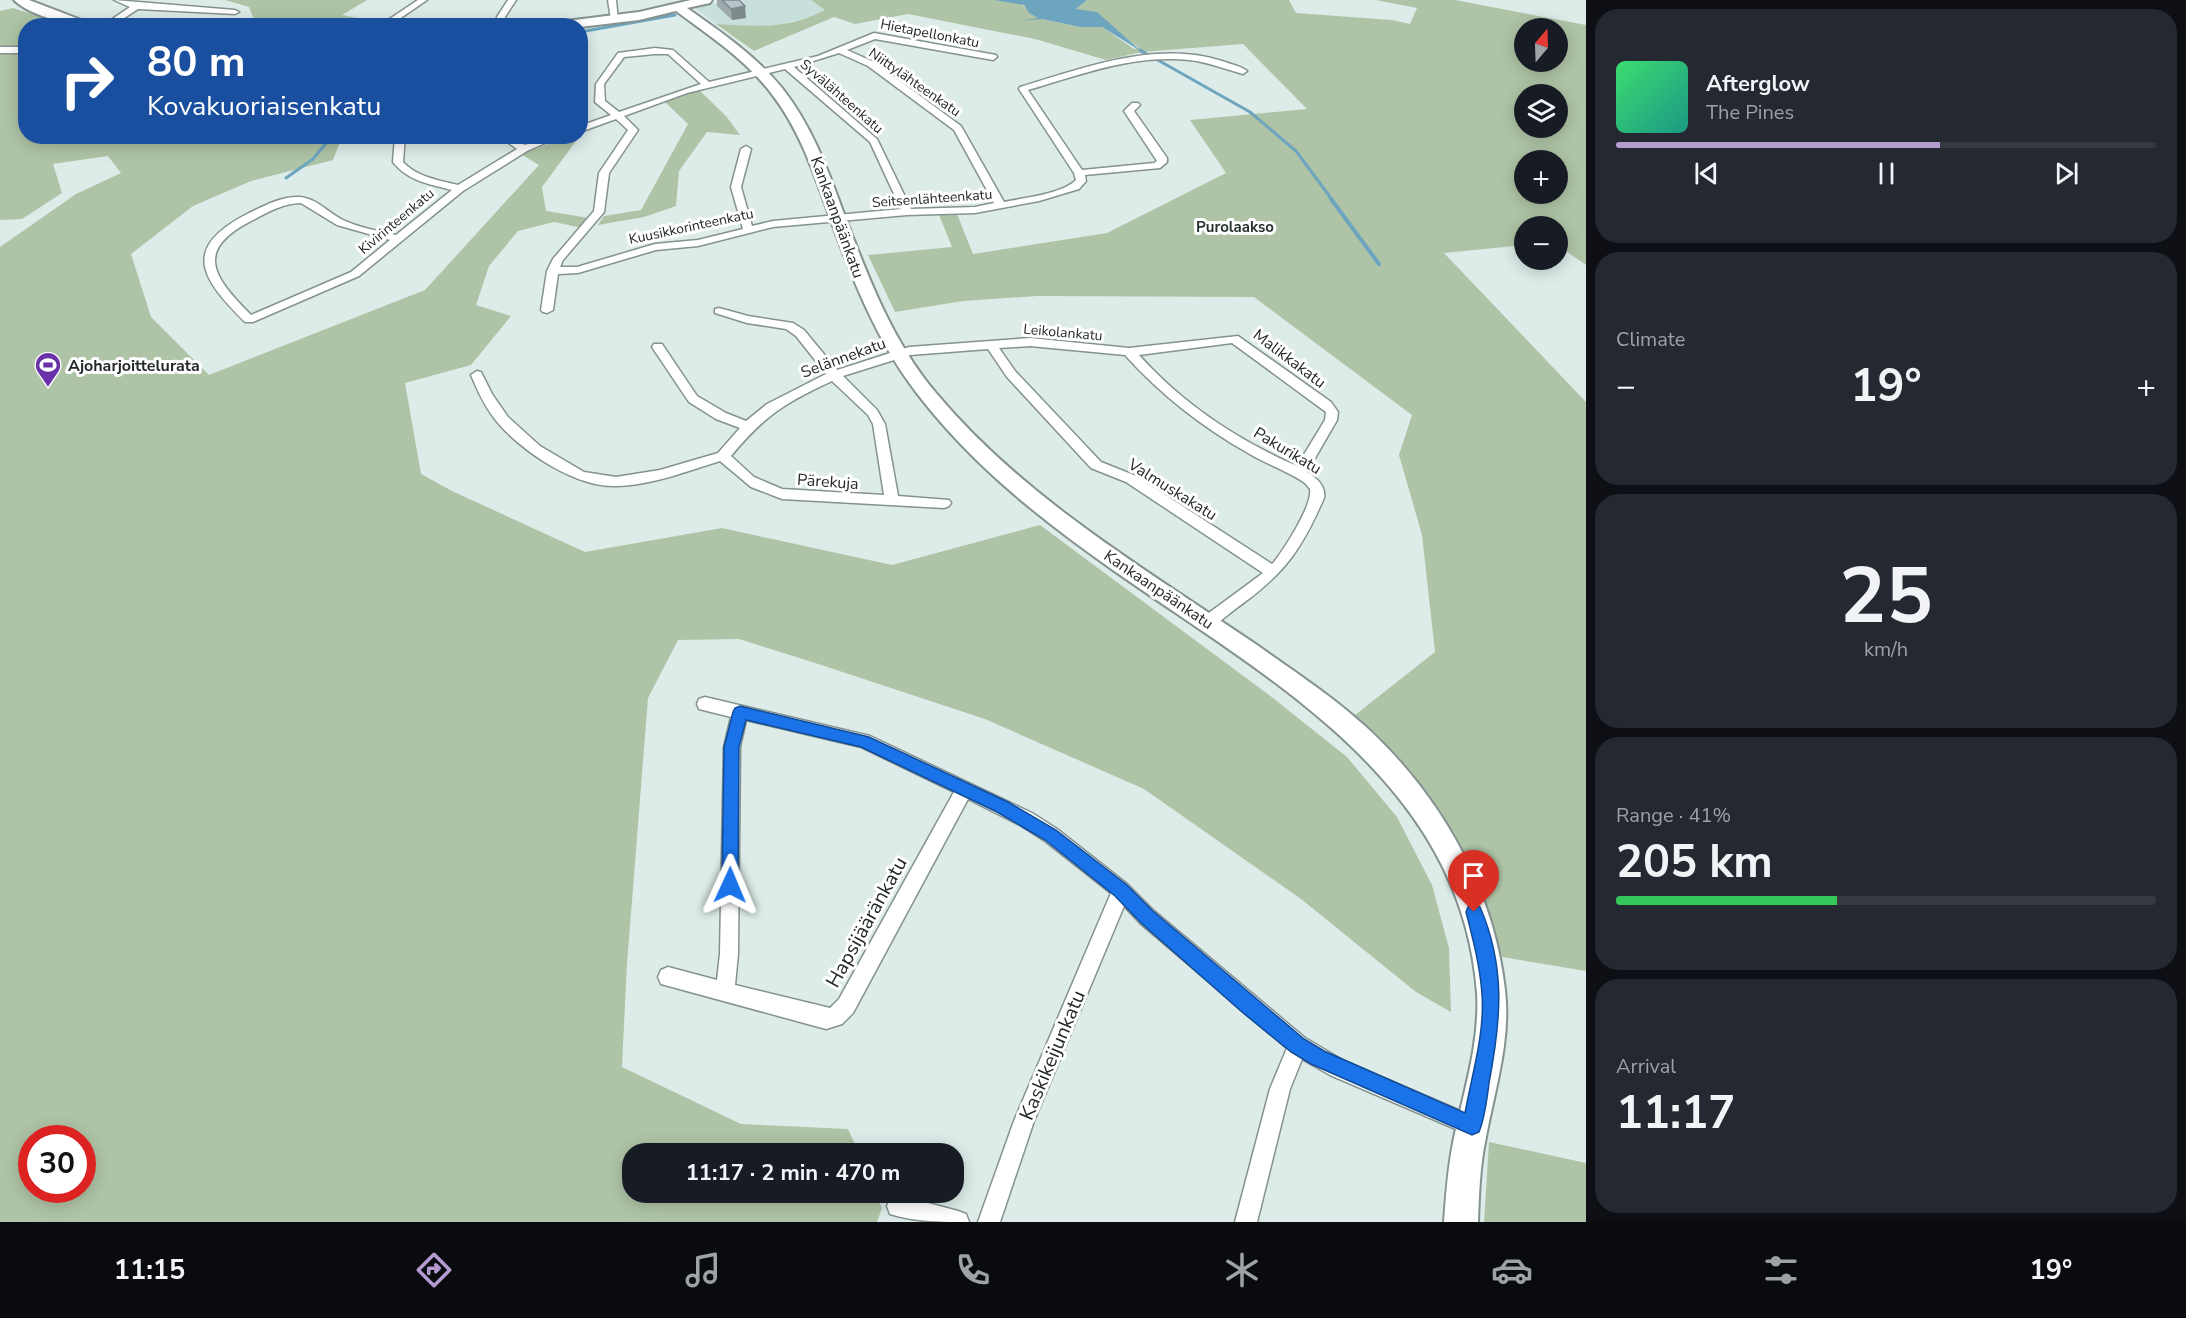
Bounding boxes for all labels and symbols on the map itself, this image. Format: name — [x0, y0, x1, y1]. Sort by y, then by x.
street label: Hietapellonkatu — [879, 15, 981, 52]
north arrow — [1514, 18, 1568, 72]
street label: Niittylähteenkatu — [865, 44, 964, 121]
street label: Syvälähteenkatu — [796, 55, 887, 138]
street label: Kankaanpäänkatu — [805, 153, 869, 281]
street label: Kivirinteenkatu — [354, 184, 438, 259]
street label: Seitsenlähteenkatu — [871, 185, 993, 212]
street label: Kuusikkorinteenkatu — [627, 204, 755, 249]
district label: Purolaakso — [1196, 217, 1274, 237]
street label: Leikolankatu — [1023, 320, 1103, 345]
street label: Malikkakatu — [1248, 324, 1330, 393]
street label: Selännekatu — [798, 332, 889, 384]
sports icon: Ajoharjoittelurata — [33, 350, 63, 388]
place label: Ajoharjoittelurata — [68, 355, 200, 377]
street label: Pakurikatu — [1249, 422, 1326, 480]
street label: Valmuskakatu — [1123, 453, 1221, 526]
street label: Pärekuja — [796, 469, 859, 495]
street label: Kankaanpäänkatu — [1099, 545, 1218, 635]
pin — [1448, 850, 1499, 912]
street label: Hapsijääränkatu — [819, 852, 913, 992]
position arrow — [698, 853, 762, 917]
street label: Kaskikeijunkatu — [1013, 986, 1092, 1124]
speed limit sign: 30 — [18, 1125, 96, 1203]

